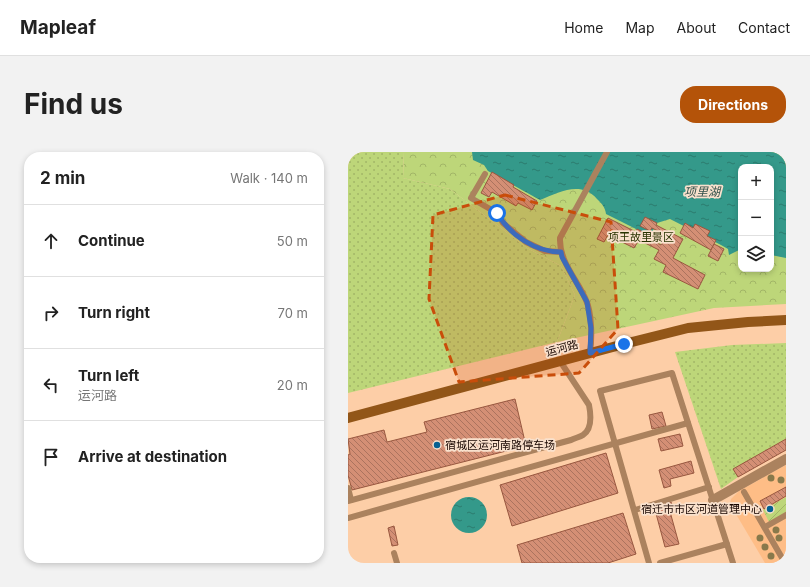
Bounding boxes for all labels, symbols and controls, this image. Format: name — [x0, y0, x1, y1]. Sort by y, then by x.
text: Mapleaf — [20, 16, 96, 39]
text: Home — [564, 19, 603, 36]
text: Map — [625, 19, 655, 36]
text: About — [677, 19, 716, 36]
text: Contact — [738, 19, 790, 36]
button: Directions — [680, 86, 786, 123]
text: Find us — [24, 87, 123, 121]
map controls — [738, 164, 774, 272]
button: + — [738, 164, 774, 200]
text: 2 min — [40, 168, 85, 188]
text: Walk · 140 m — [230, 170, 308, 186]
water label: 项里湖 — [684, 184, 722, 199]
button: − — [738, 200, 774, 236]
route start — [488, 204, 506, 222]
icon: ahead — [40, 230, 62, 252]
park label: 项王故里景区 — [608, 230, 674, 244]
text: Continue — [78, 231, 145, 250]
text: 50 m — [277, 233, 308, 249]
button: layers — [738, 236, 774, 272]
icon: right — [40, 302, 62, 324]
text: Turn right — [78, 303, 150, 322]
text: 70 m — [278, 305, 308, 321]
route end — [615, 335, 633, 353]
street label: 运河路 — [544, 337, 580, 359]
text: Turn left — [78, 366, 139, 385]
icon: left — [40, 374, 62, 396]
text: 20 m — [277, 377, 308, 393]
text: 运河路 — [78, 387, 117, 403]
place label: 宿城区运河南路停车场 — [445, 438, 555, 452]
marker: 宿城区运河南路停车场 — [432, 440, 442, 450]
icon: arrive — [40, 446, 62, 468]
text: Arrive at destination — [78, 447, 227, 466]
place label: 宿迁市市区河道管理中心 — [641, 502, 762, 516]
marker: 宿迁市市区河道管理中心 — [765, 504, 775, 514]

